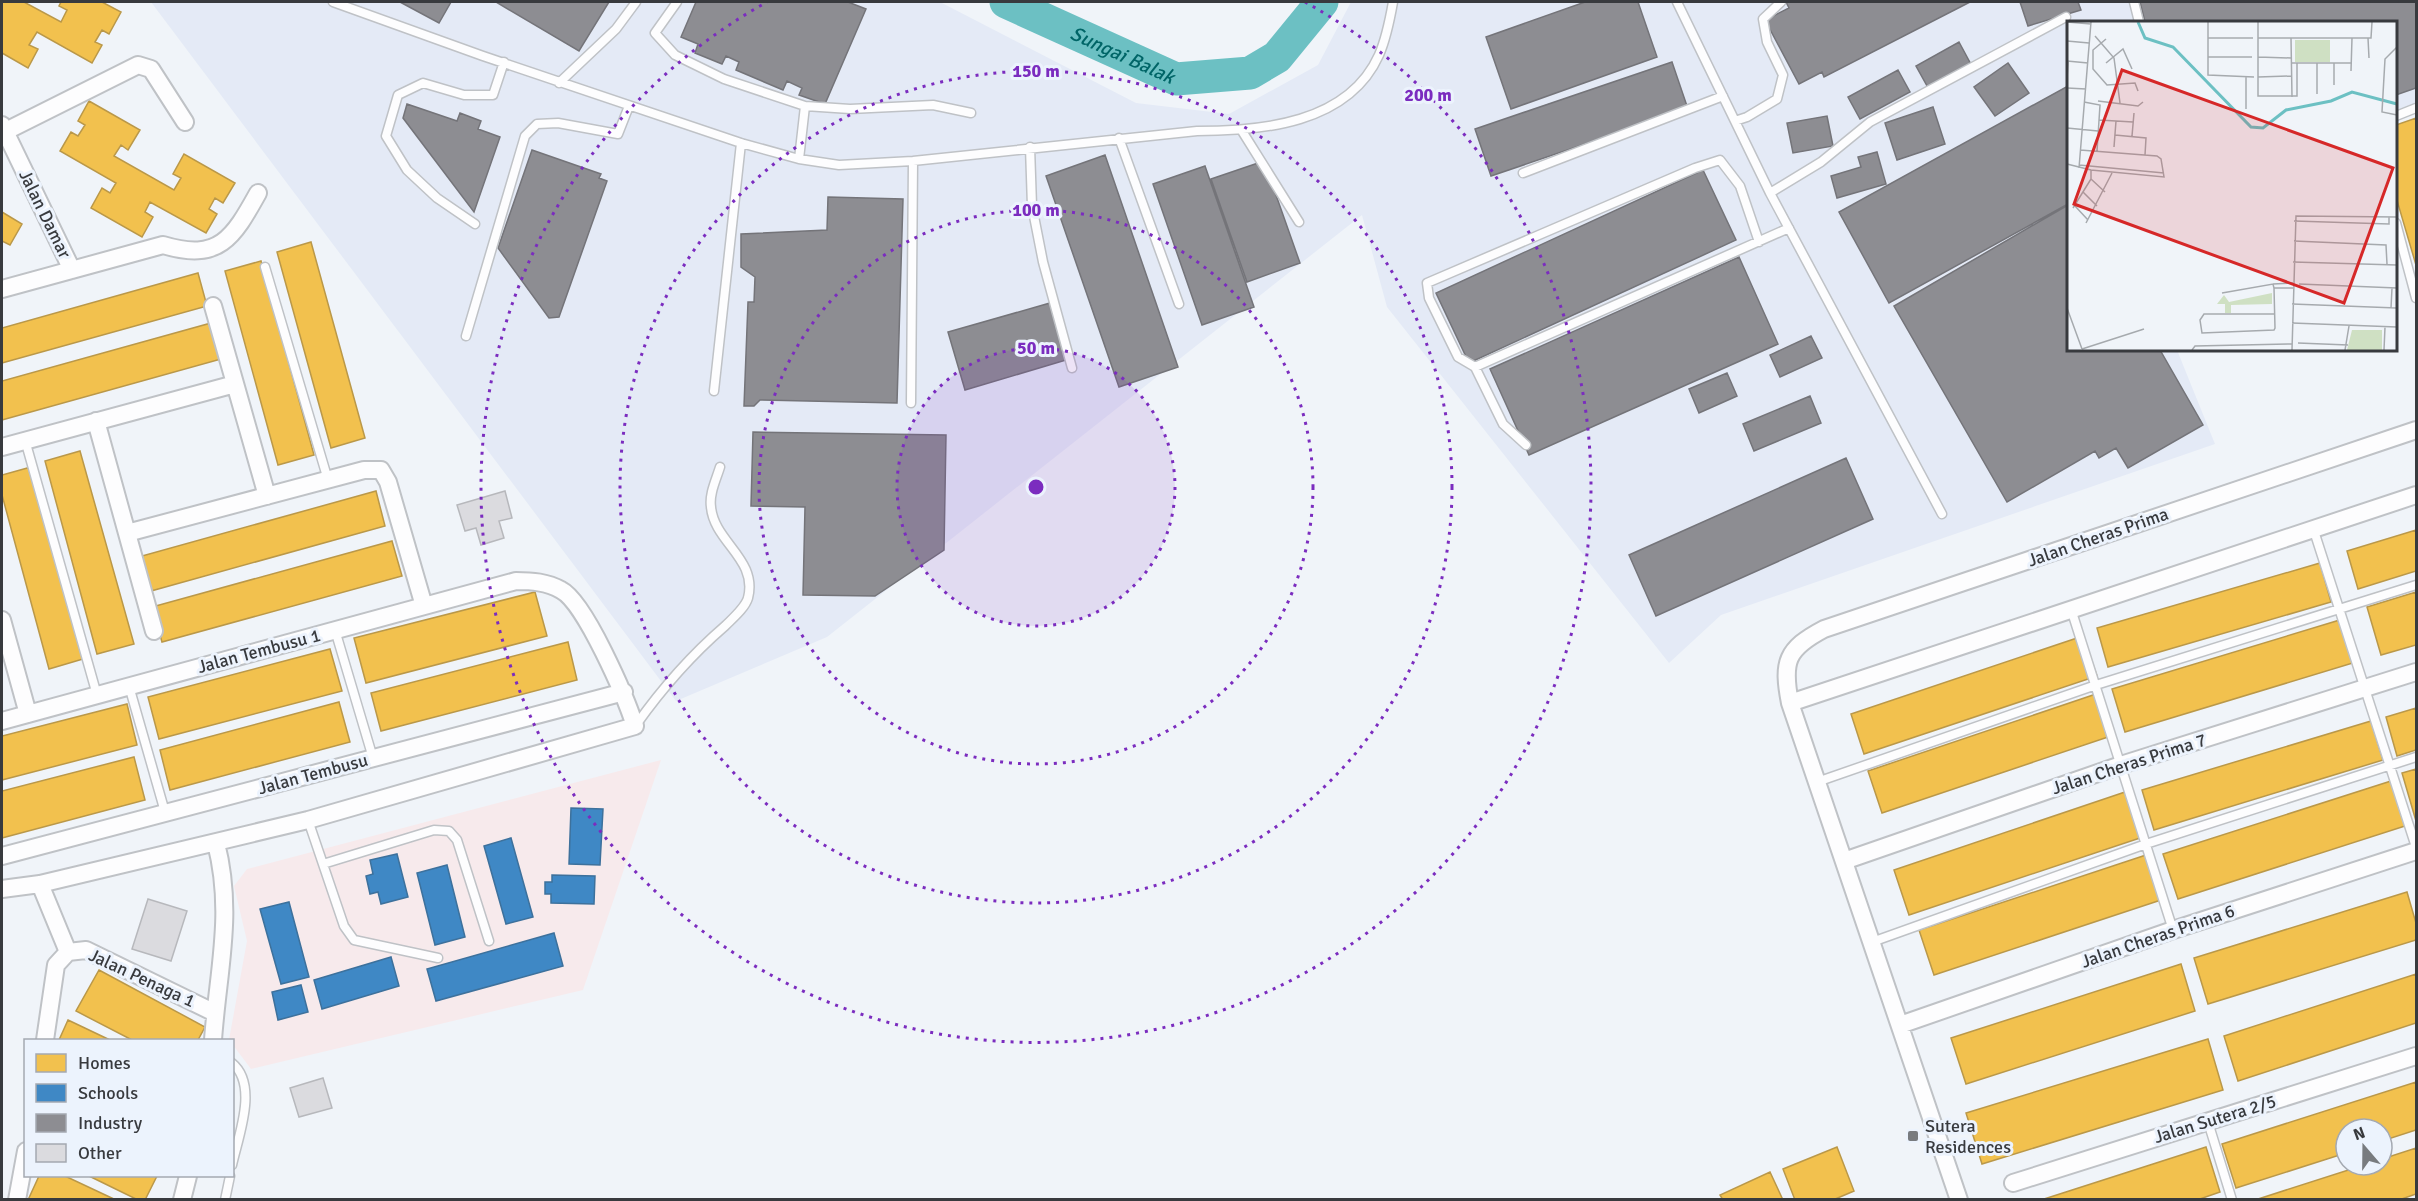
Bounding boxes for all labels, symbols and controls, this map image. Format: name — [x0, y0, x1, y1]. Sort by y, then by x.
water label: Sungai Balak — [1066, 20, 1181, 90]
inset map — [2067, 21, 2397, 351]
text: 150 m — [1012, 60, 1060, 82]
text: 200 m — [1404, 84, 1452, 106]
street label: Jalan Damar — [14, 166, 76, 262]
text: 100 m — [1012, 199, 1060, 221]
text: 50 m — [1017, 337, 1055, 359]
centre of rings — [1026, 477, 1046, 497]
street label: Jalan Cheras Prima — [2025, 503, 2171, 571]
street label: Jalan Tembusu 1 — [195, 624, 323, 678]
street label: Jalan Cheras Prima 7 — [2049, 729, 2209, 799]
street label: Jalan Tembusu — [256, 749, 370, 799]
street label: Jalan Cheras Prima 6 — [2078, 899, 2238, 973]
street label: Jalan Penaga 1 — [85, 944, 199, 1012]
legend — [24, 1039, 234, 1177]
text: Homes — [78, 1052, 131, 1074]
text: Schools — [78, 1082, 138, 1104]
street label: Jalan Sutera 2/5 — [2151, 1090, 2279, 1148]
text: Industry — [78, 1112, 143, 1134]
place label: Sutera Residences — [1925, 1115, 2011, 1158]
north arrow — [2334, 1117, 2394, 1177]
text: N — [2351, 1123, 2368, 1145]
marker: Sutera Residences — [1906, 1129, 1920, 1143]
text: Other — [78, 1142, 122, 1164]

